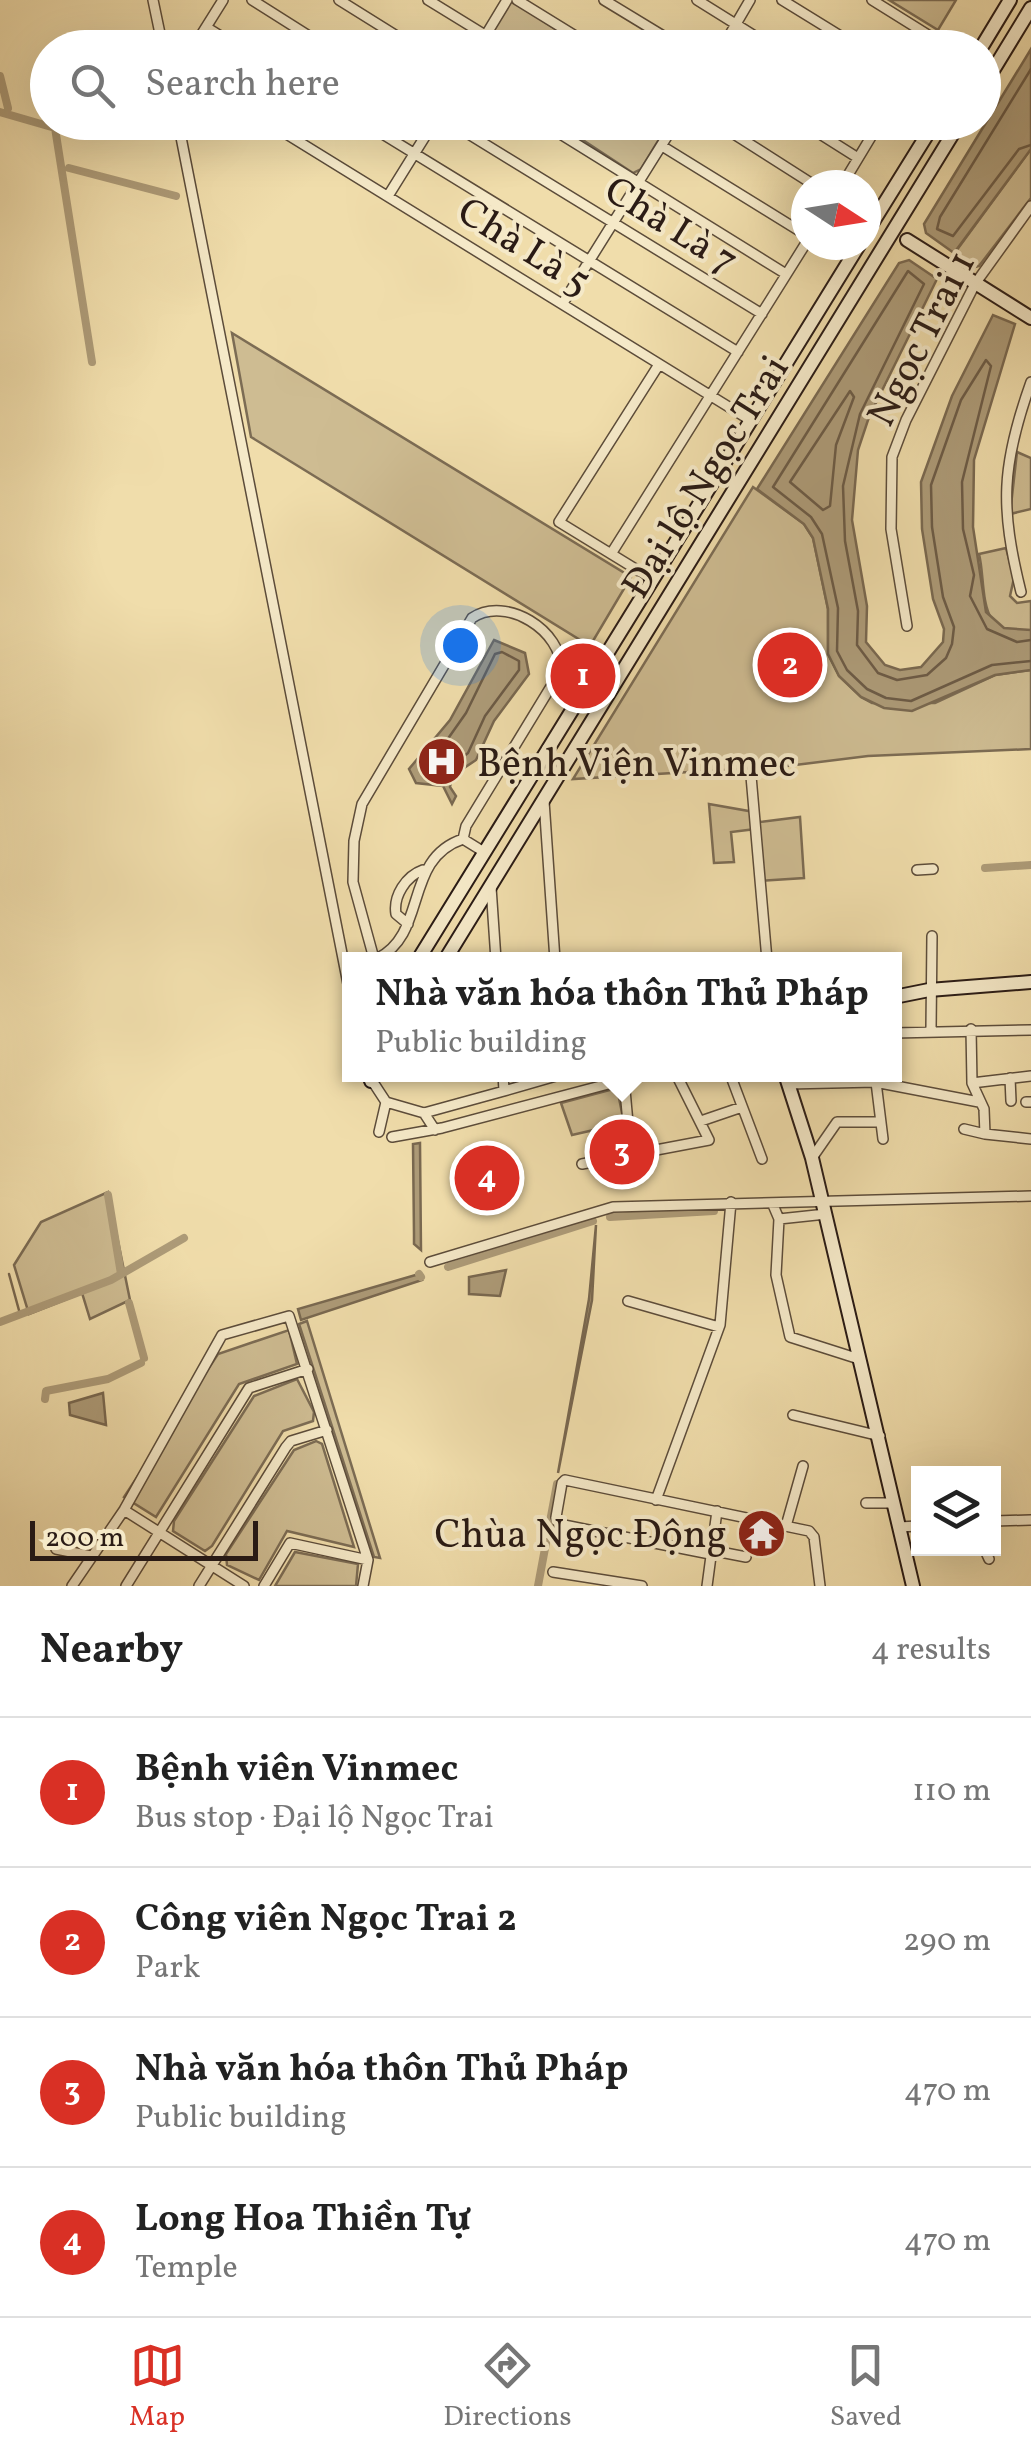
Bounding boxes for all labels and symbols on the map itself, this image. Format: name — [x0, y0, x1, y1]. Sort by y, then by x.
street label: Chà Là 7 — [592, 165, 747, 290]
north arrow — [791, 170, 881, 260]
street label: Chà Là 5 — [446, 186, 600, 311]
street label: Ngọc Trai 1 — [855, 242, 992, 437]
street label: Đại lộ Ngọc Trai — [610, 346, 805, 610]
your location — [435, 620, 486, 671]
pin: 2 — [758, 628, 822, 702]
pin: 1 — [550, 638, 616, 714]
hospital icon: Bệnh Viện Vinmec — [416, 736, 468, 788]
place label: Bệnh Viện Vinmec — [477, 738, 796, 794]
pin: 3 — [590, 1114, 654, 1190]
pin: 4 — [454, 1140, 520, 1216]
temple icon: Chùa Ngọc Động — [736, 1507, 788, 1559]
place label: Chùa Ngọc Động — [434, 1509, 727, 1565]
scale bar — [30, 1516, 258, 1560]

